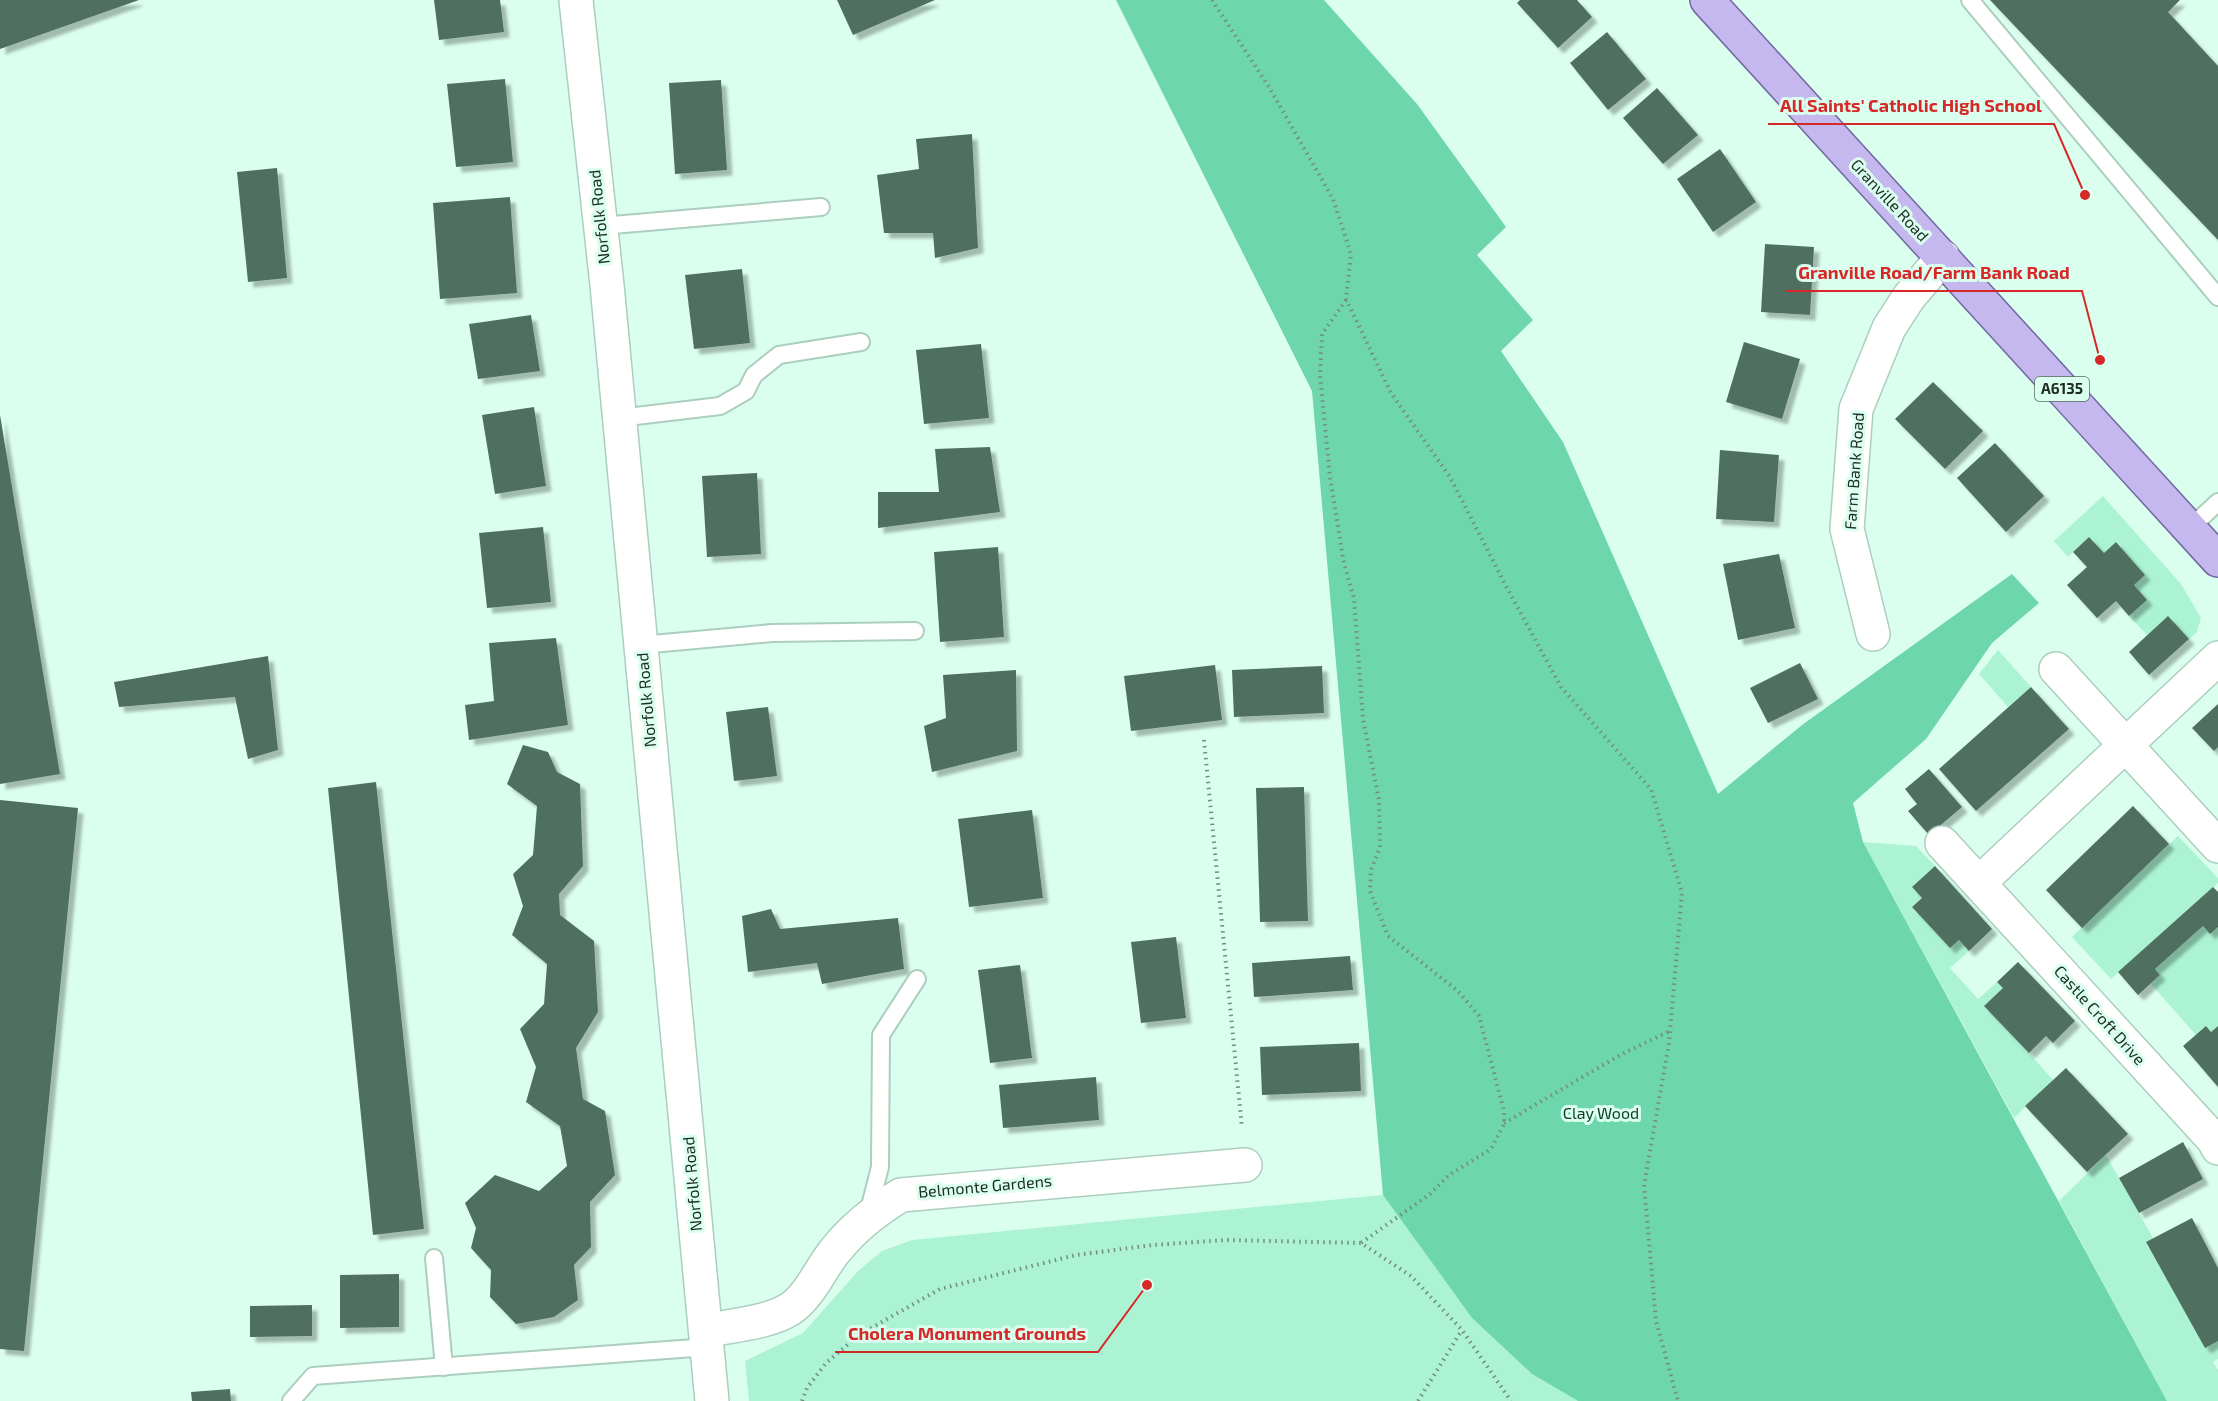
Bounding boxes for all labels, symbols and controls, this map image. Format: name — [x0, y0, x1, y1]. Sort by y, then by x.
callout: All Saints' Catholic High School — [1768, 88, 2054, 124]
text: All Saints' Catholic High School — [1780, 94, 2042, 116]
street label: Granville Road — [1847, 155, 1933, 245]
street label: Norfolk Road — [584, 169, 613, 265]
callout: Granville Road/Farm Bank Road — [1786, 255, 2082, 291]
text: Granville Road/Farm Bank Road — [1798, 261, 2070, 283]
road number: A6135 — [2035, 377, 2089, 401]
street label: Farm Bank Road — [1840, 412, 1867, 530]
street label: Norfolk Road — [632, 652, 659, 748]
street label: Castle Croft Drive — [2051, 961, 2150, 1068]
park label: Clay Wood — [1563, 1103, 1639, 1122]
street label: Norfolk Road — [678, 1136, 705, 1232]
street label: Belmonte Gardens — [917, 1170, 1053, 1201]
callout: Cholera Monument Grounds — [835, 1316, 1098, 1352]
text: Cholera Monument Grounds — [848, 1322, 1086, 1344]

